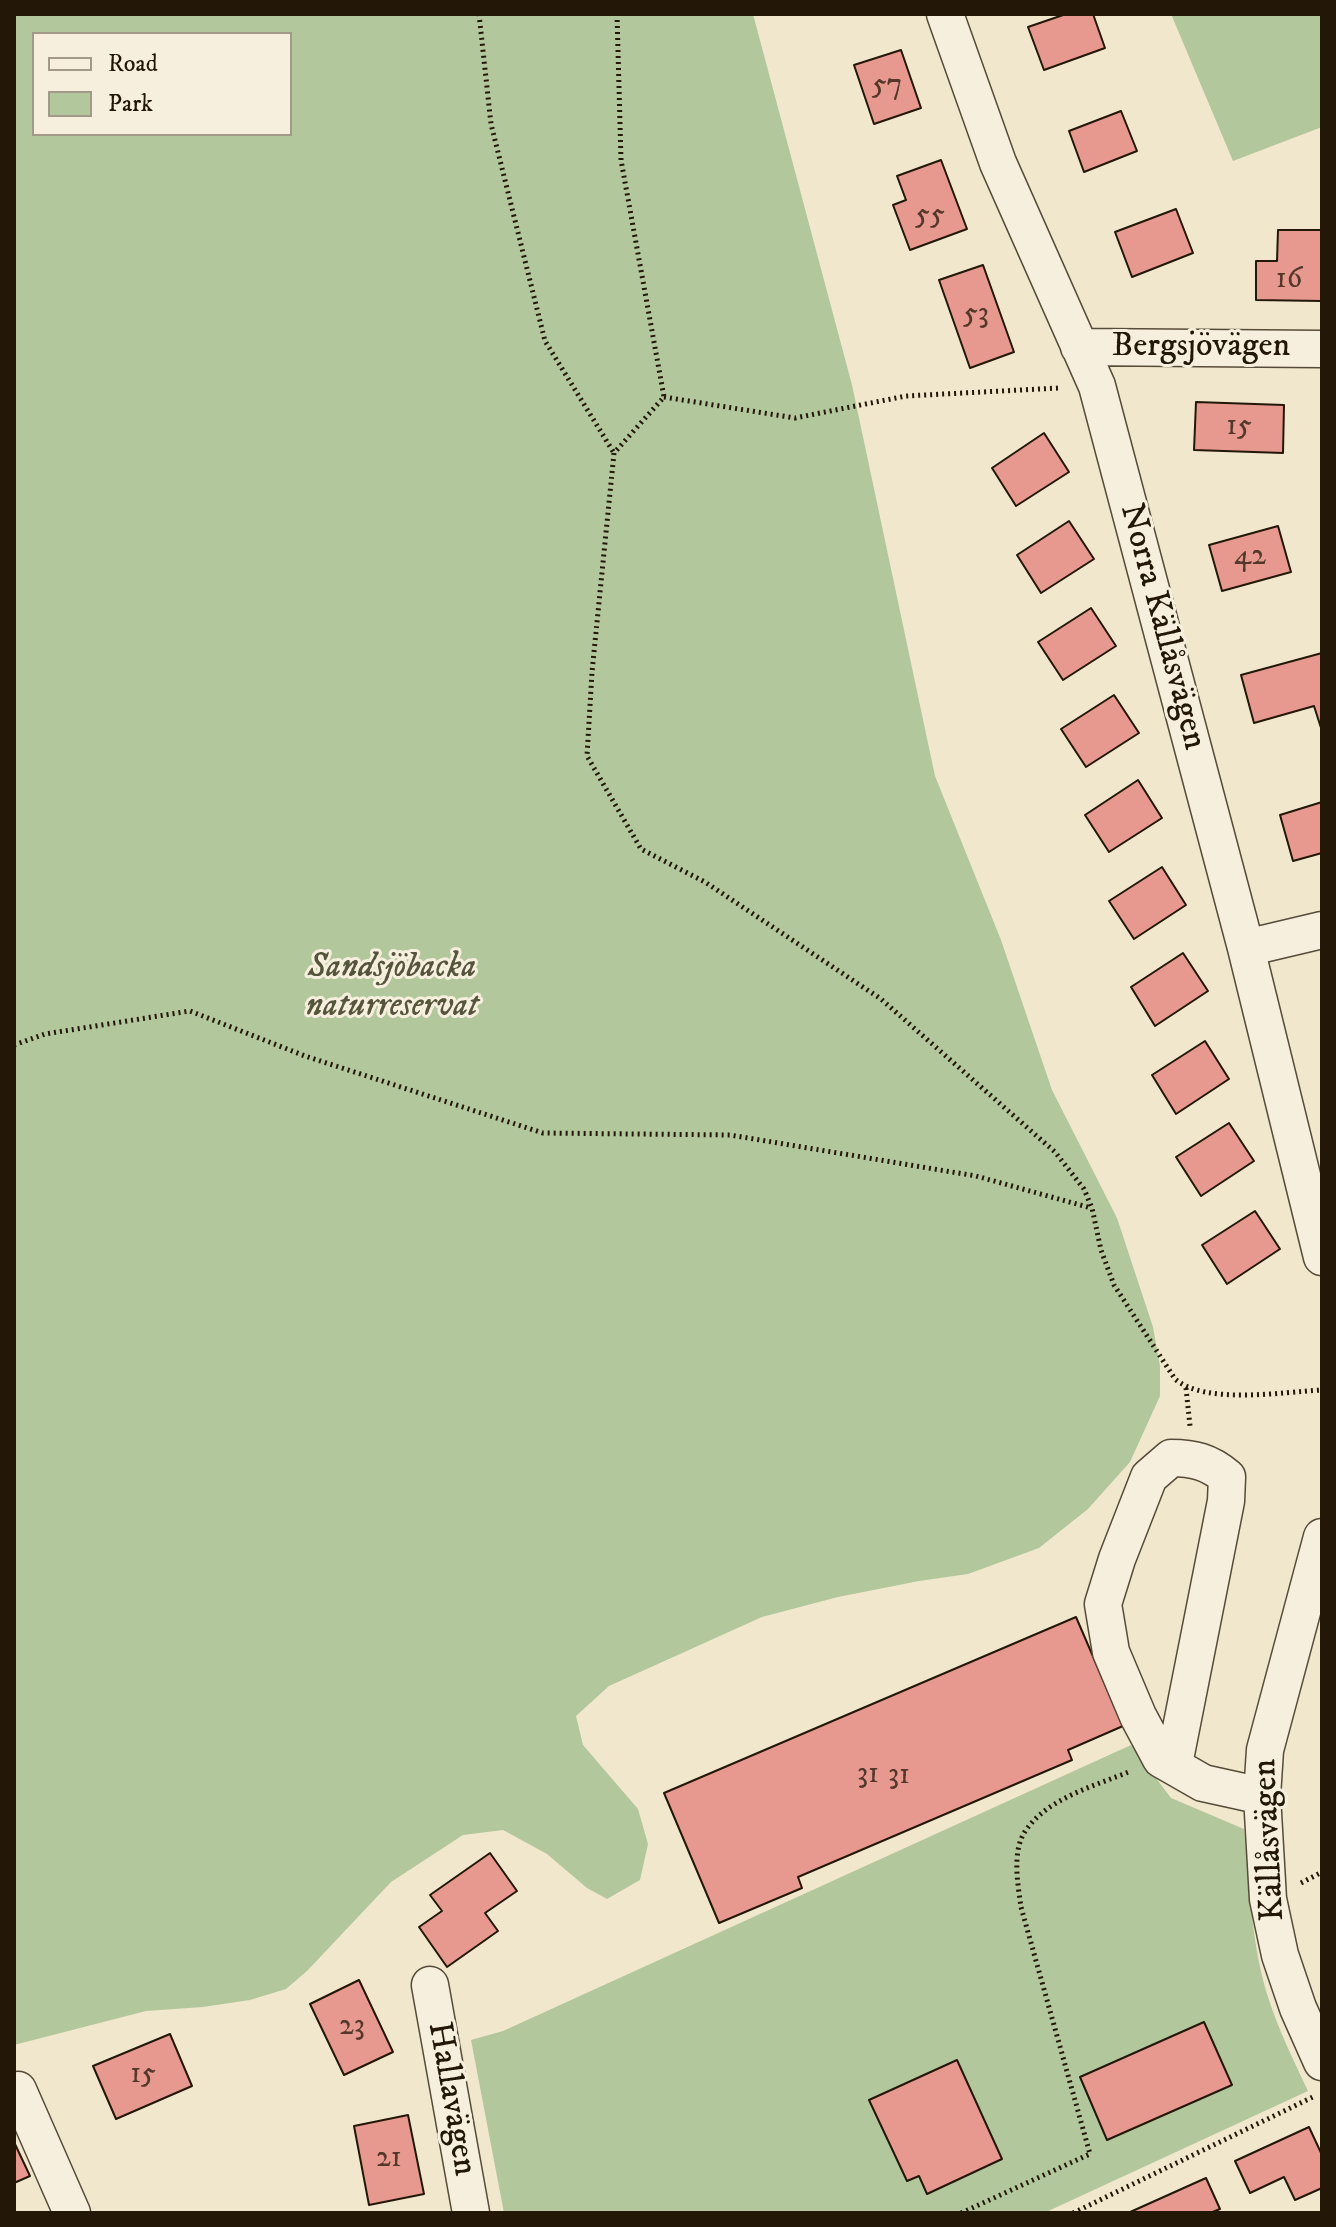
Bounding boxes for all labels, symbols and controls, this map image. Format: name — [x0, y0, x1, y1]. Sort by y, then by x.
legend — [32, 32, 292, 136]
text: Road — [108, 49, 158, 79]
house number: 57 — [872, 69, 902, 105]
text: Park — [108, 89, 153, 119]
house number: 55 — [915, 199, 945, 235]
house number: 16 — [1276, 263, 1302, 299]
house number: 53 — [963, 298, 989, 334]
street label: Bergsjövägen — [1112, 328, 1290, 368]
house number: 15 — [1226, 410, 1252, 446]
street label: Norra Källåsvägen — [1109, 500, 1213, 754]
house number: 42 — [1234, 540, 1266, 576]
park label: Sandsjöbacka naturreservat — [306, 949, 478, 1028]
house number: 31 — [857, 1758, 879, 1794]
street label: Källåsvägen — [1246, 1758, 1296, 1922]
house number: 31 — [888, 1759, 910, 1795]
house number: 23 — [339, 2010, 365, 2046]
street label: Hallavägen — [416, 2019, 484, 2179]
house number: 15 — [130, 2058, 156, 2094]
house number: 21 — [376, 2142, 402, 2178]

